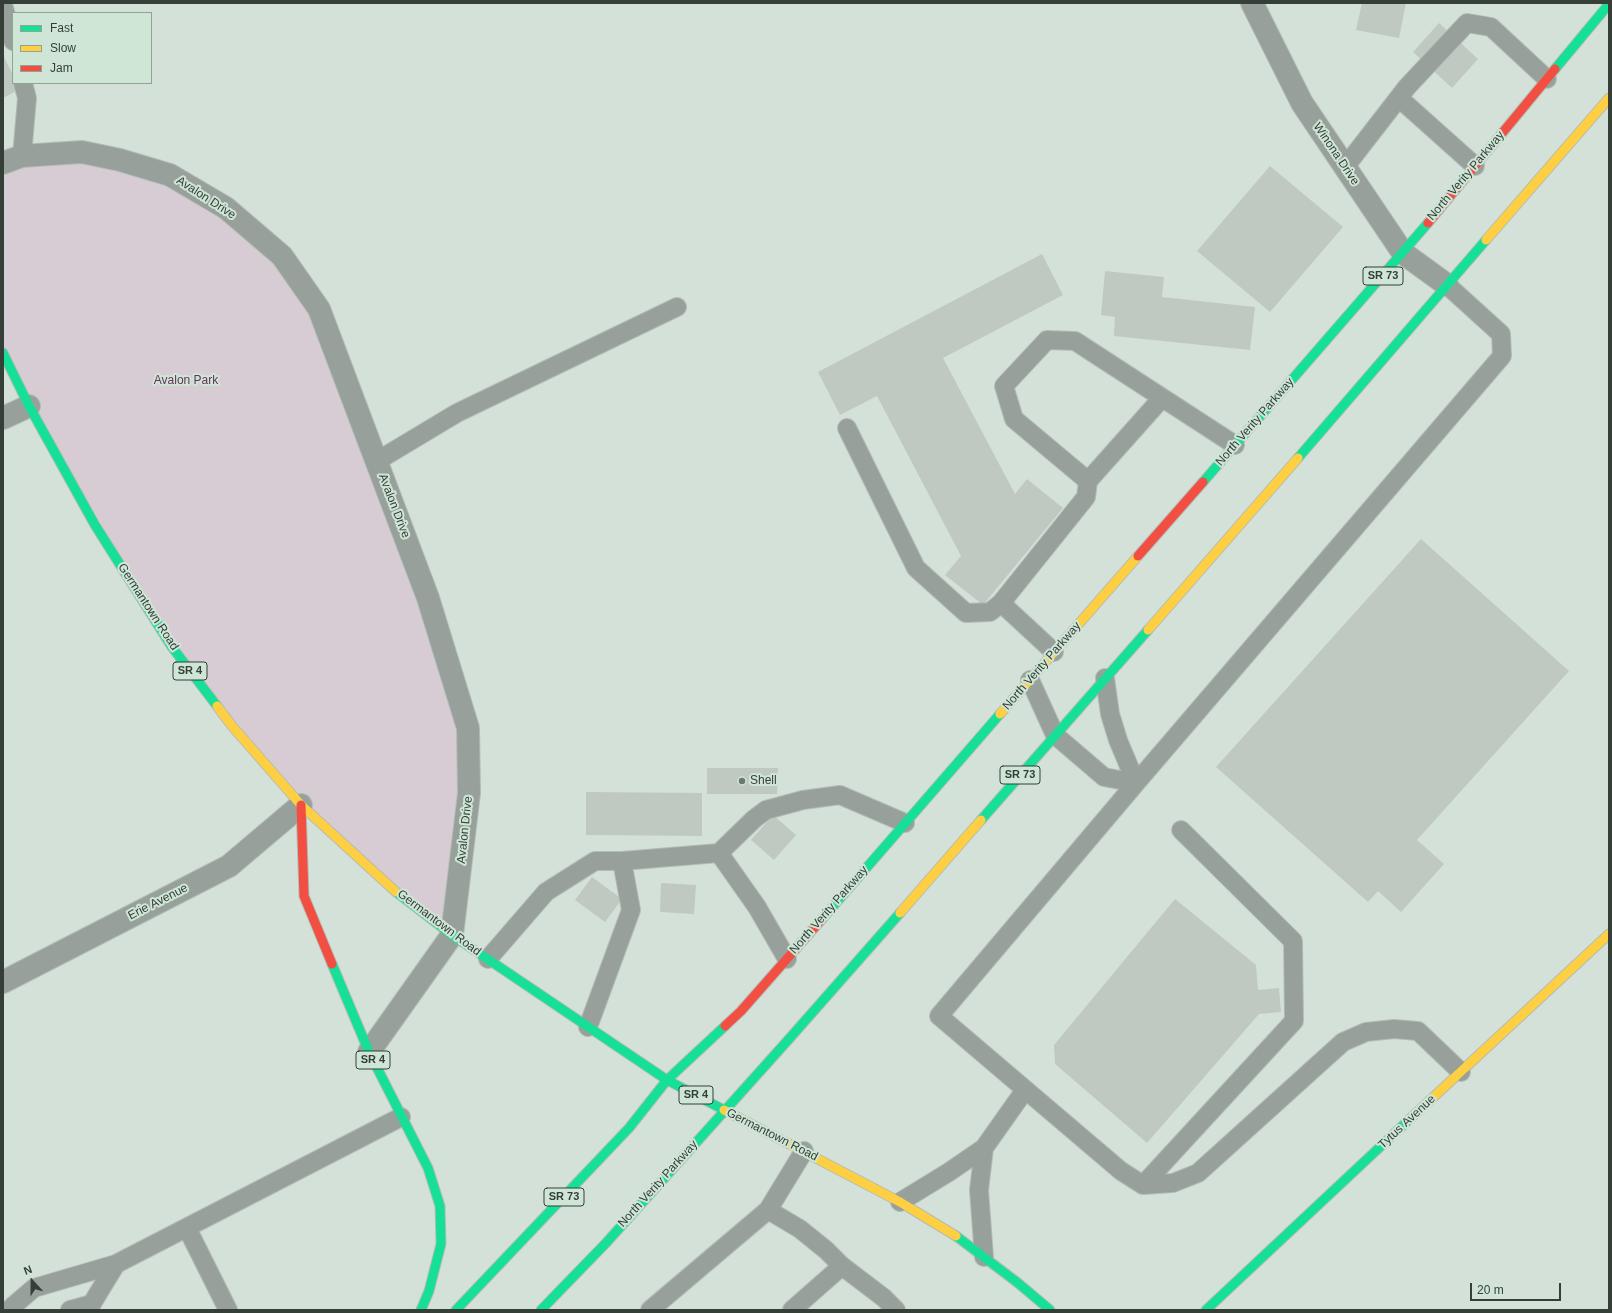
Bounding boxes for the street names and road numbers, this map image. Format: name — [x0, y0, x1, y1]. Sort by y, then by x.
street label: Winona Drive — [1310, 120, 1362, 188]
street label: North Verity Parkway — [1424, 128, 1508, 224]
street label: Avalon Drive — [174, 173, 238, 223]
road number: SR 73 — [1363, 267, 1403, 285]
street label: North Verity Parkway — [1213, 375, 1297, 469]
street label: Avalon Drive — [375, 472, 413, 540]
street label: Germantown Road — [115, 561, 181, 653]
street label: North Verity Parkway — [1000, 619, 1084, 713]
road number: SR 4 — [173, 662, 207, 680]
road number: SR 73 — [1000, 766, 1040, 784]
street label: Avalon Drive — [454, 796, 476, 864]
street label: North Verity Parkway — [787, 863, 871, 957]
street label: Erie Avenue — [126, 881, 190, 923]
street label: Germantown Road — [394, 887, 484, 959]
road number: SR 4 — [356, 1051, 390, 1069]
road number: SR 4 — [679, 1086, 713, 1104]
street label: Tytus Avenue — [1376, 1092, 1438, 1152]
street label: Germantown Road — [724, 1106, 820, 1164]
street label: North Verity Parkway — [615, 1138, 701, 1230]
road number: SR 73 — [544, 1188, 584, 1206]

